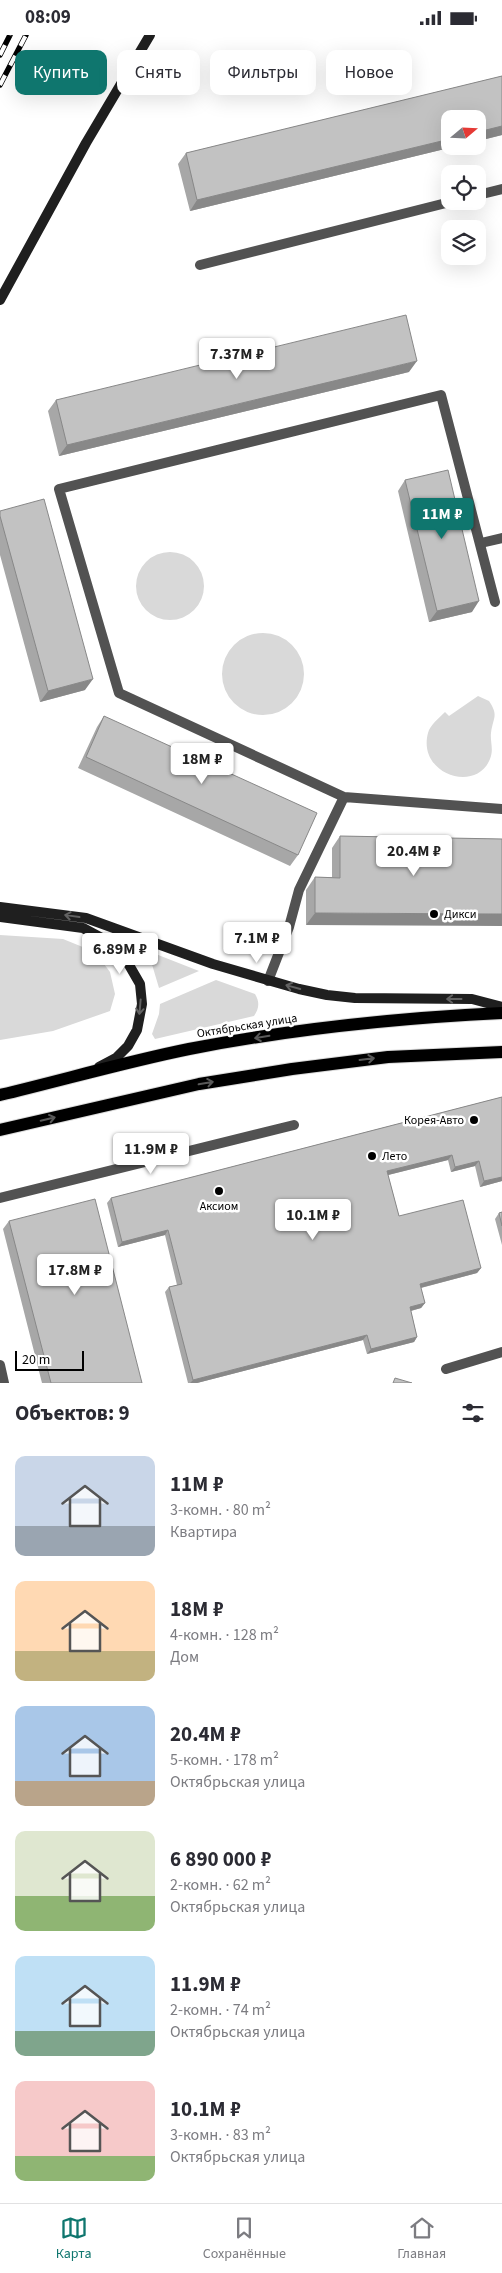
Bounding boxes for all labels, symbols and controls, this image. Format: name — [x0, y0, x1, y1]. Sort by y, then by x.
text: 08:09 — [25, 4, 71, 31]
chip: Купить — [15, 50, 107, 95]
chip: Снять — [117, 50, 200, 95]
chip: Фильтры — [210, 50, 316, 95]
chip: Новое — [326, 50, 412, 95]
north arrow — [441, 110, 486, 155]
map controls — [441, 110, 486, 265]
button: locate — [441, 165, 486, 210]
button: layers — [441, 220, 486, 265]
pin: 7.37M ₽ — [191, 337, 283, 380]
text: 7.37M ₽ — [210, 343, 264, 365]
pin: 11M ₽ — [407, 497, 477, 540]
text: 11M ₽ — [422, 503, 462, 525]
pin: 18M ₽ — [167, 743, 237, 785]
text: 18M ₽ — [182, 748, 222, 770]
pin: 20.4M ₽ — [368, 835, 460, 877]
text: 20.4M ₽ — [387, 840, 441, 862]
place label: Дикси — [444, 906, 477, 923]
marker: Дикси — [428, 908, 440, 920]
one-way arrow — [64, 910, 80, 920]
pin: 7.1M ₽ — [216, 921, 298, 964]
text: 7.1M ₽ — [234, 927, 280, 949]
pin: 6.89M ₽ — [74, 933, 166, 975]
text: 6.89M ₽ — [93, 938, 147, 960]
one-way arrow — [285, 982, 301, 991]
one-way arrow — [447, 994, 463, 1004]
one-way arrow — [136, 999, 145, 1015]
street label: Октябрьская улица — [196, 1010, 298, 1042]
one-way arrow — [254, 1033, 270, 1043]
one-way arrow — [358, 1054, 374, 1064]
one-way arrow — [198, 1078, 214, 1088]
place label: Корея-Авто — [404, 1112, 464, 1129]
one-way arrow — [39, 1114, 55, 1123]
marker: Корея-Авто — [468, 1114, 480, 1126]
pin: 11.9M ₽ — [105, 1133, 197, 1175]
text: 11.9M ₽ — [124, 1138, 178, 1160]
place label: Лето — [382, 1148, 407, 1165]
marker: Лето — [366, 1150, 378, 1162]
marker: Аксиом — [213, 1185, 225, 1197]
place label: Аксиом — [200, 1198, 238, 1215]
pin: 10.1M ₽ — [267, 1199, 359, 1241]
text: 10.1M ₽ — [286, 1204, 340, 1226]
pin: 17.8M ₽ — [29, 1253, 121, 1296]
text: 17.8M ₽ — [48, 1259, 102, 1281]
scale bar — [15, 1348, 84, 1371]
text: 20 m — [22, 1350, 50, 1370]
text: Объектов: 9 — [15, 1398, 130, 1428]
icon: filters — [459, 1399, 487, 1427]
text: 11M ₽ — [170, 1469, 223, 1499]
icon: home — [55, 1476, 115, 1536]
text: 3-комн. · 80 m² — [170, 1499, 271, 1521]
text: Квартира — [170, 1521, 237, 1543]
text: 18M ₽ — [170, 1594, 223, 1624]
icon: home — [55, 1601, 115, 1661]
text: 4-комн. · 128 m² — [170, 1624, 279, 1646]
text: Дом — [170, 1646, 199, 1668]
text: 20.4M ₽ — [170, 1719, 241, 1749]
icon: home — [55, 1726, 115, 1786]
text: 5-комн. · 178 m² — [170, 1749, 279, 1771]
text: Октябрьская улица — [170, 1771, 305, 1793]
text: 6 890 000 ₽ — [170, 1844, 271, 1874]
icon: home — [55, 1851, 115, 1911]
text: 2-комн. · 62 m² — [170, 1874, 271, 1896]
text: Октябрьская улица — [170, 1896, 305, 1918]
text: 11.9M ₽ — [170, 1969, 241, 1999]
icon: home — [55, 1976, 115, 2036]
text: 2-комн. · 74 m² — [170, 1999, 271, 2021]
text: Октябрьская улица — [170, 2021, 305, 2043]
text: 10.1M ₽ — [170, 2094, 241, 2124]
icon: home — [55, 2101, 115, 2161]
text: 3-комн. · 83 m² — [170, 2124, 271, 2146]
text: Октябрьская улица — [170, 2146, 305, 2168]
tab: Карта — [56, 2214, 92, 2264]
tab: Сохранённые — [203, 2214, 286, 2264]
tab: Главная — [397, 2214, 446, 2264]

